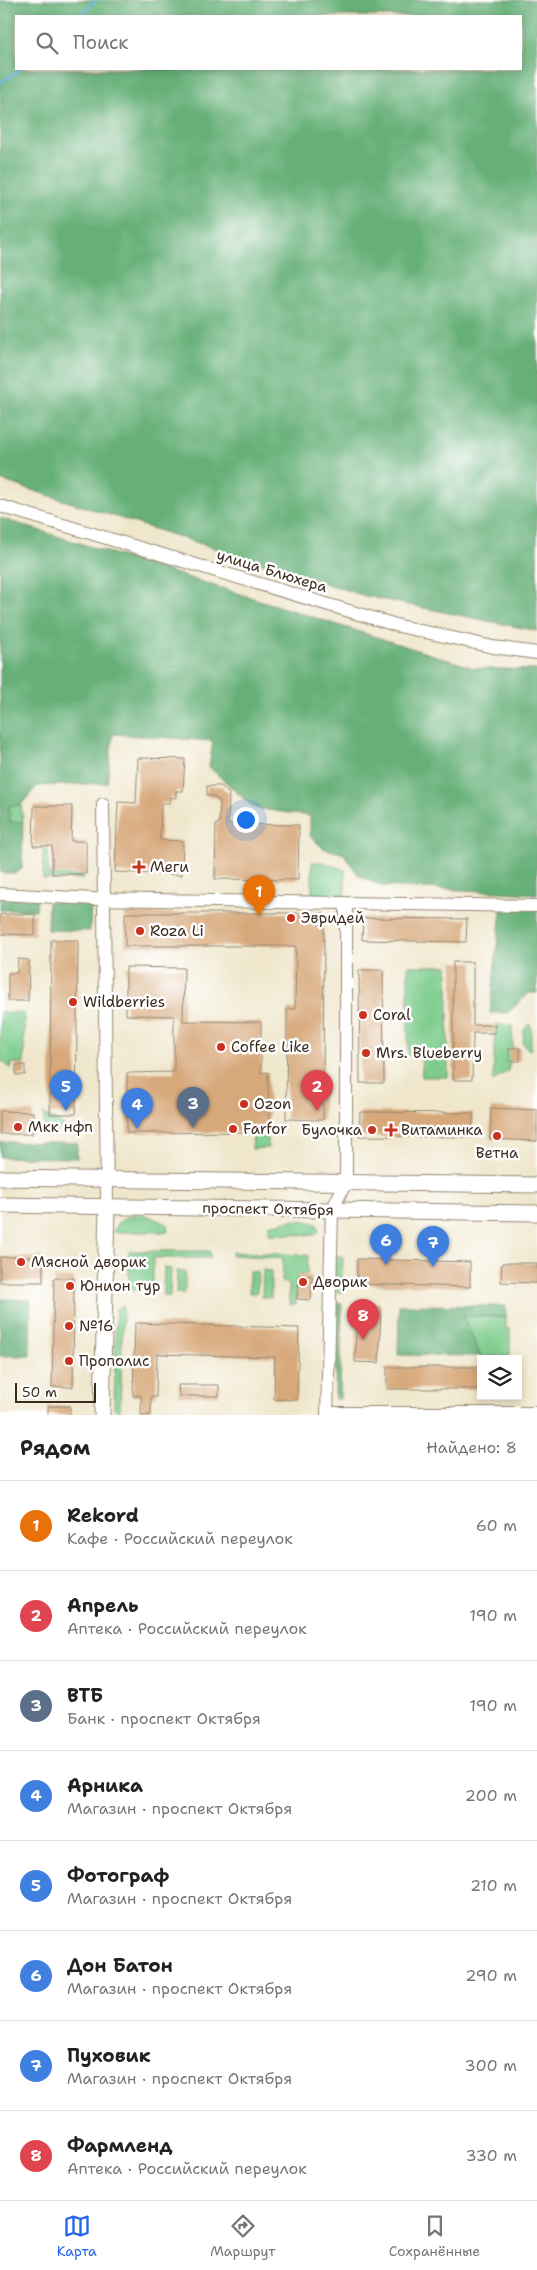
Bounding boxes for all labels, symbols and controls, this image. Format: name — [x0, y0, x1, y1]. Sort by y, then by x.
search box — [15, 15, 522, 70]
icon: search — [33, 29, 61, 57]
text: Поиск — [73, 30, 128, 55]
street label: улица Блюхера — [214, 545, 330, 598]
your location — [233, 807, 259, 833]
place label: Меги — [150, 857, 189, 877]
marker: Меги — [132, 860, 146, 874]
pin: 1 — [243, 875, 275, 916]
place label: Эвридей — [301, 908, 365, 928]
marker: Эвридей — [285, 912, 297, 924]
place label: Roza Li — [150, 921, 204, 941]
marker: Roza Li — [134, 925, 146, 937]
place label: Wildberries — [83, 992, 165, 1012]
marker: Wildberries — [67, 996, 79, 1008]
place label: Coral — [373, 1005, 411, 1025]
marker: Coral — [357, 1009, 369, 1021]
place label: Coffee Like — [231, 1037, 310, 1057]
marker: Coffee Like — [215, 1041, 227, 1053]
place label: Mrs. Blueberry — [376, 1043, 482, 1063]
marker: Mrs. Blueberry — [360, 1047, 372, 1059]
pin: 5 — [50, 1070, 82, 1111]
pin: 2 — [301, 1070, 333, 1111]
pin: 3 — [177, 1087, 209, 1128]
pin: 4 — [121, 1088, 153, 1129]
place label: Ozon — [254, 1094, 291, 1114]
marker: Ozon — [238, 1098, 250, 1110]
place label: Мкк нфп — [28, 1117, 93, 1137]
place label: Farfor — [243, 1119, 287, 1139]
place label: Булочка — [301, 1120, 363, 1140]
place label: Витаминка — [401, 1120, 483, 1140]
marker: Мкк нфп — [12, 1121, 24, 1133]
marker: Farfor — [227, 1123, 239, 1135]
marker: Булочка — [366, 1124, 378, 1136]
marker: Витаминка — [385, 1124, 397, 1136]
marker: Ветна — [491, 1130, 503, 1142]
place label: Ветна — [476, 1143, 519, 1163]
street label: проспект Октября — [202, 1198, 334, 1220]
pin: 6 — [370, 1224, 402, 1265]
pin: 7 — [417, 1226, 449, 1267]
place label: Мясной дворик — [31, 1252, 147, 1272]
marker: Мясной дворик — [15, 1256, 27, 1268]
place label: Дворик — [313, 1272, 368, 1292]
place label: Юнион тур — [80, 1276, 160, 1296]
marker: Дворик — [297, 1276, 309, 1288]
marker: Юнион тур — [64, 1280, 76, 1292]
pin: 8 — [347, 1299, 379, 1340]
place label: №16 — [79, 1316, 113, 1336]
marker: №16 — [63, 1320, 75, 1332]
place label: Прополис — [79, 1351, 150, 1371]
marker: Прополис — [63, 1355, 75, 1367]
map controls — [477, 1355, 522, 1400]
button: layers — [477, 1355, 522, 1400]
scale bar — [15, 1380, 96, 1403]
text: 50 m — [22, 1383, 57, 1401]
text: Рядом — [20, 1434, 90, 1462]
text: Найдено: 8 — [426, 1437, 517, 1458]
text: Rekord — [67, 1503, 139, 1528]
text: 1 — [32, 1515, 40, 1536]
text: 60 m — [476, 1515, 517, 1536]
text: Кафе · Российский переулок — [67, 1528, 293, 1549]
text: Апрель — [67, 1593, 138, 1618]
text: 2 — [30, 1605, 42, 1626]
text: 190 m — [470, 1605, 517, 1626]
text: Аптека · Российский переулок — [67, 1618, 307, 1639]
text: ВТБ — [67, 1683, 103, 1708]
text: 3 — [30, 1695, 42, 1716]
text: 190 m — [470, 1695, 517, 1716]
text: Банк · проспект Октября — [67, 1708, 261, 1729]
text: Арника — [67, 1773, 143, 1798]
text: 4 — [30, 1785, 42, 1806]
text: 200 m — [465, 1785, 517, 1806]
text: Магазин · проспект Октября — [67, 1798, 292, 1819]
text: Фотограф — [67, 1863, 169, 1888]
text: 5 — [31, 1875, 41, 1896]
text: 210 m — [470, 1875, 517, 1896]
text: Магазин · проспект Октября — [67, 1888, 292, 1909]
text: Дон Батон — [67, 1953, 173, 1978]
text: 6 — [30, 1965, 42, 1986]
text: 290 m — [465, 1965, 517, 1986]
text: Магазин · проспект Октября — [67, 1978, 292, 1999]
text: Пуховик — [67, 2043, 151, 2068]
text: 7 — [30, 2055, 42, 2076]
text: 300 m — [465, 2055, 517, 2076]
text: Магазин · проспект Октября — [67, 2068, 292, 2089]
text: Фармленд — [67, 2133, 173, 2158]
text: 8 — [30, 2145, 42, 2166]
text: 330 m — [465, 2145, 517, 2166]
text: Аптека · Российский переулок — [67, 2158, 307, 2179]
tab: Карта — [57, 2212, 97, 2260]
tab: Маршрут — [210, 2212, 275, 2260]
tab: Сохранённые — [389, 2212, 480, 2260]

